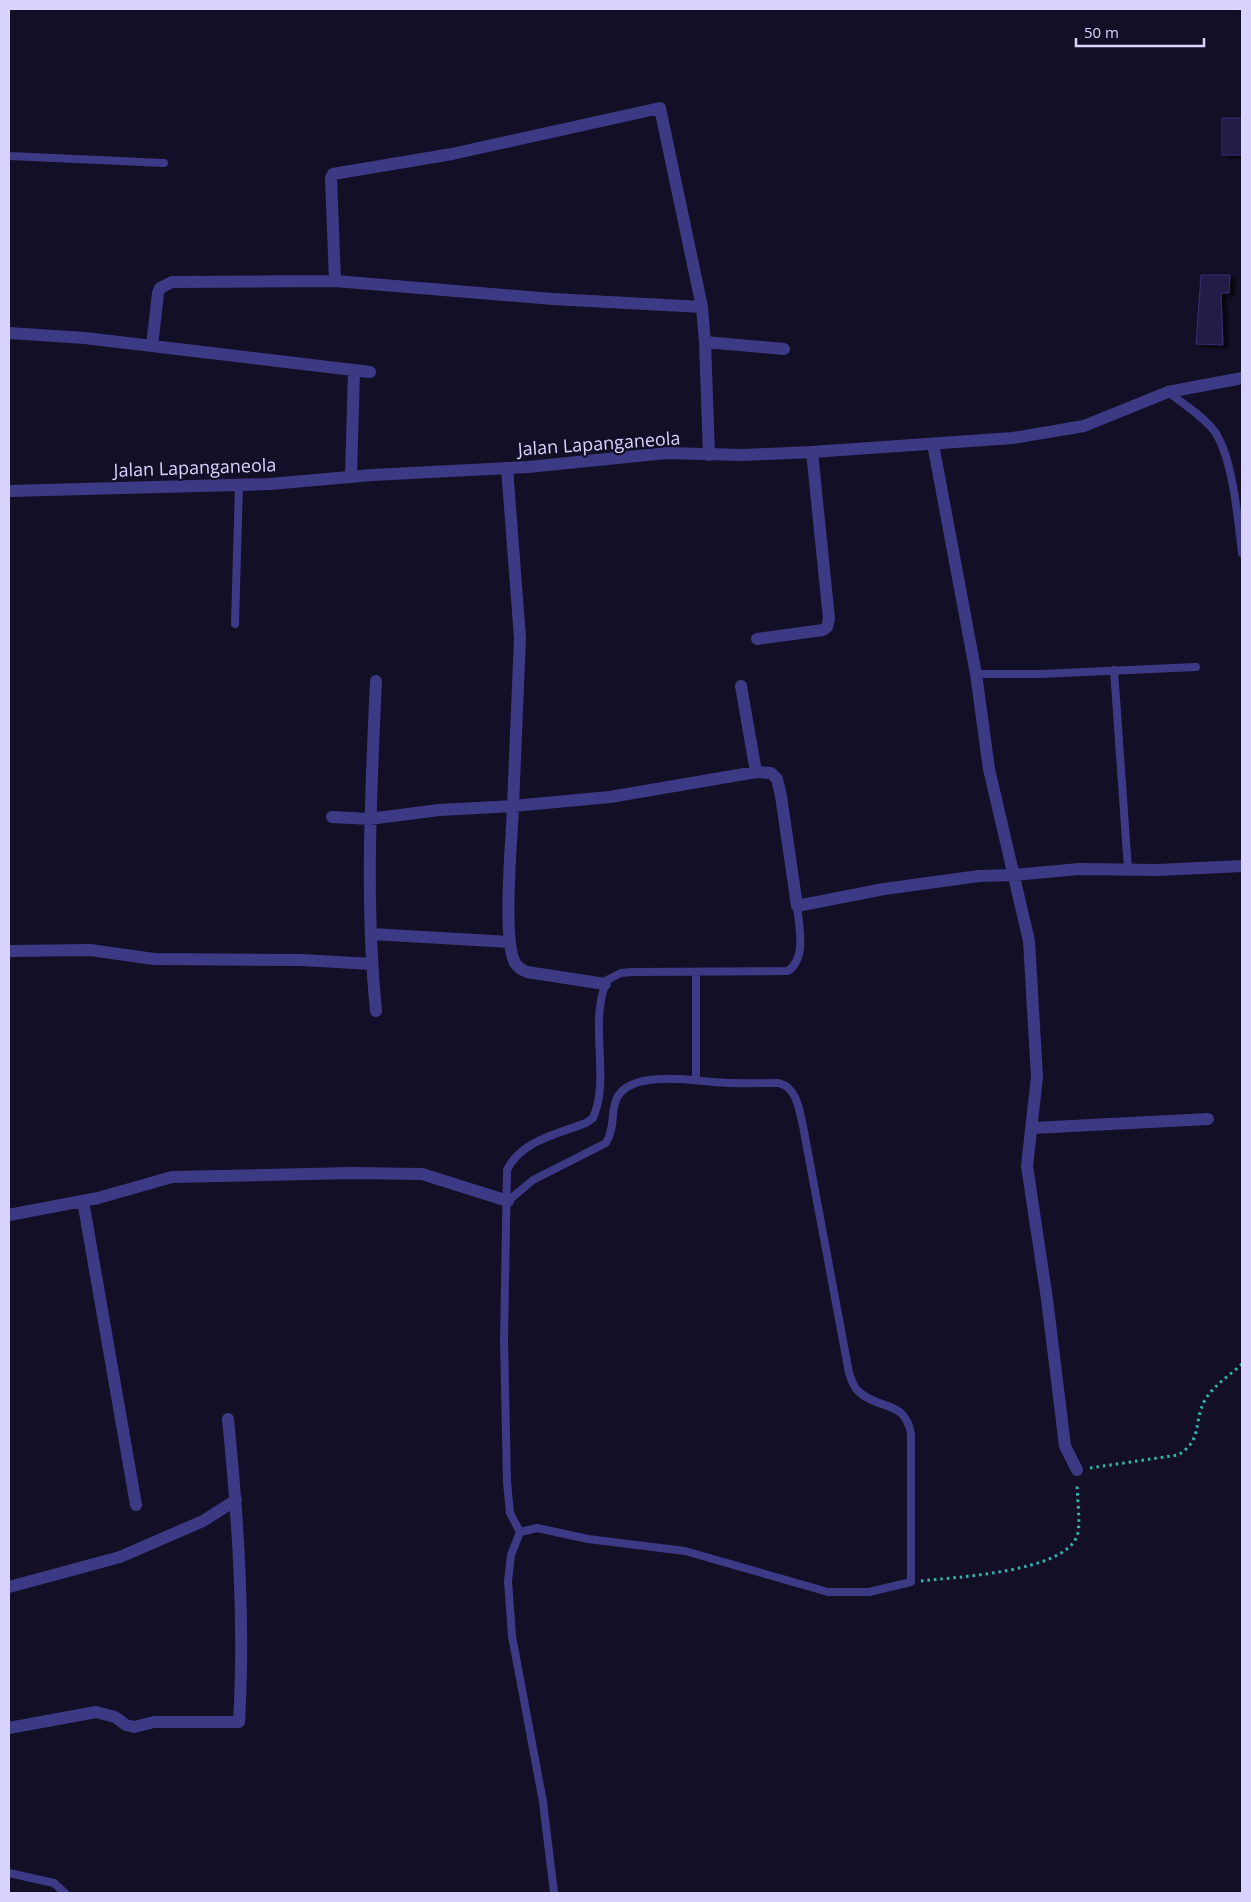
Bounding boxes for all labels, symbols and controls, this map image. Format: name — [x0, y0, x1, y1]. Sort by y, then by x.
scale bar — [1076, 15, 1204, 47]
text: 50 m — [1084, 22, 1119, 42]
street label: Jalan Lapanganeola — [515, 425, 681, 461]
street label: Jalan Lapanganeola — [111, 452, 277, 482]

